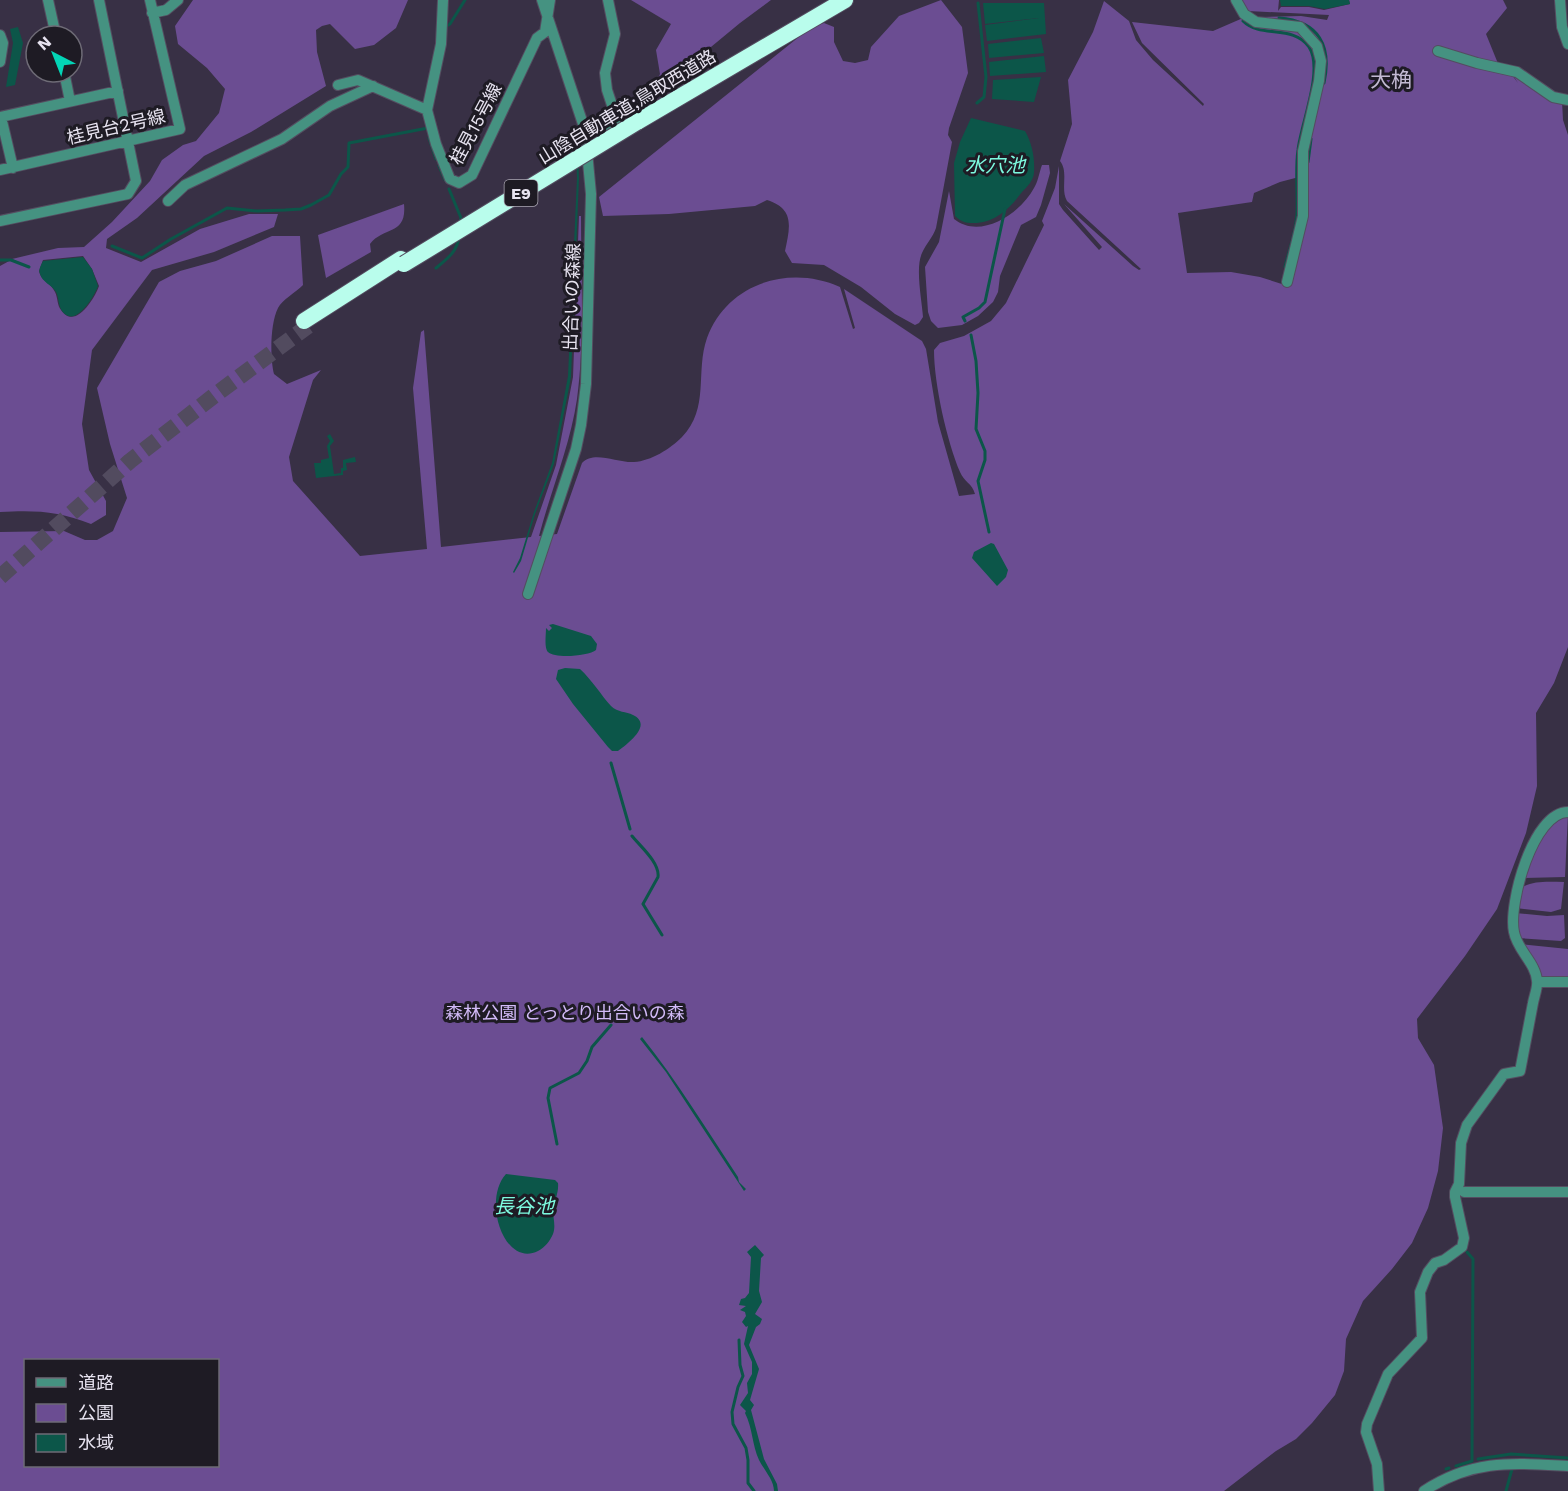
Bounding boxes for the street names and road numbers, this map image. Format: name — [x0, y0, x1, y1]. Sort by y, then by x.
street label: 山陰自動車道;鳥取西道路 — [534, 45, 719, 168]
street label: 桂見15号線 — [445, 79, 506, 168]
street label: 桂見台2号線 — [65, 105, 167, 148]
road number: E9 — [504, 180, 538, 206]
street label: 出合いの森線 — [559, 243, 584, 351]

